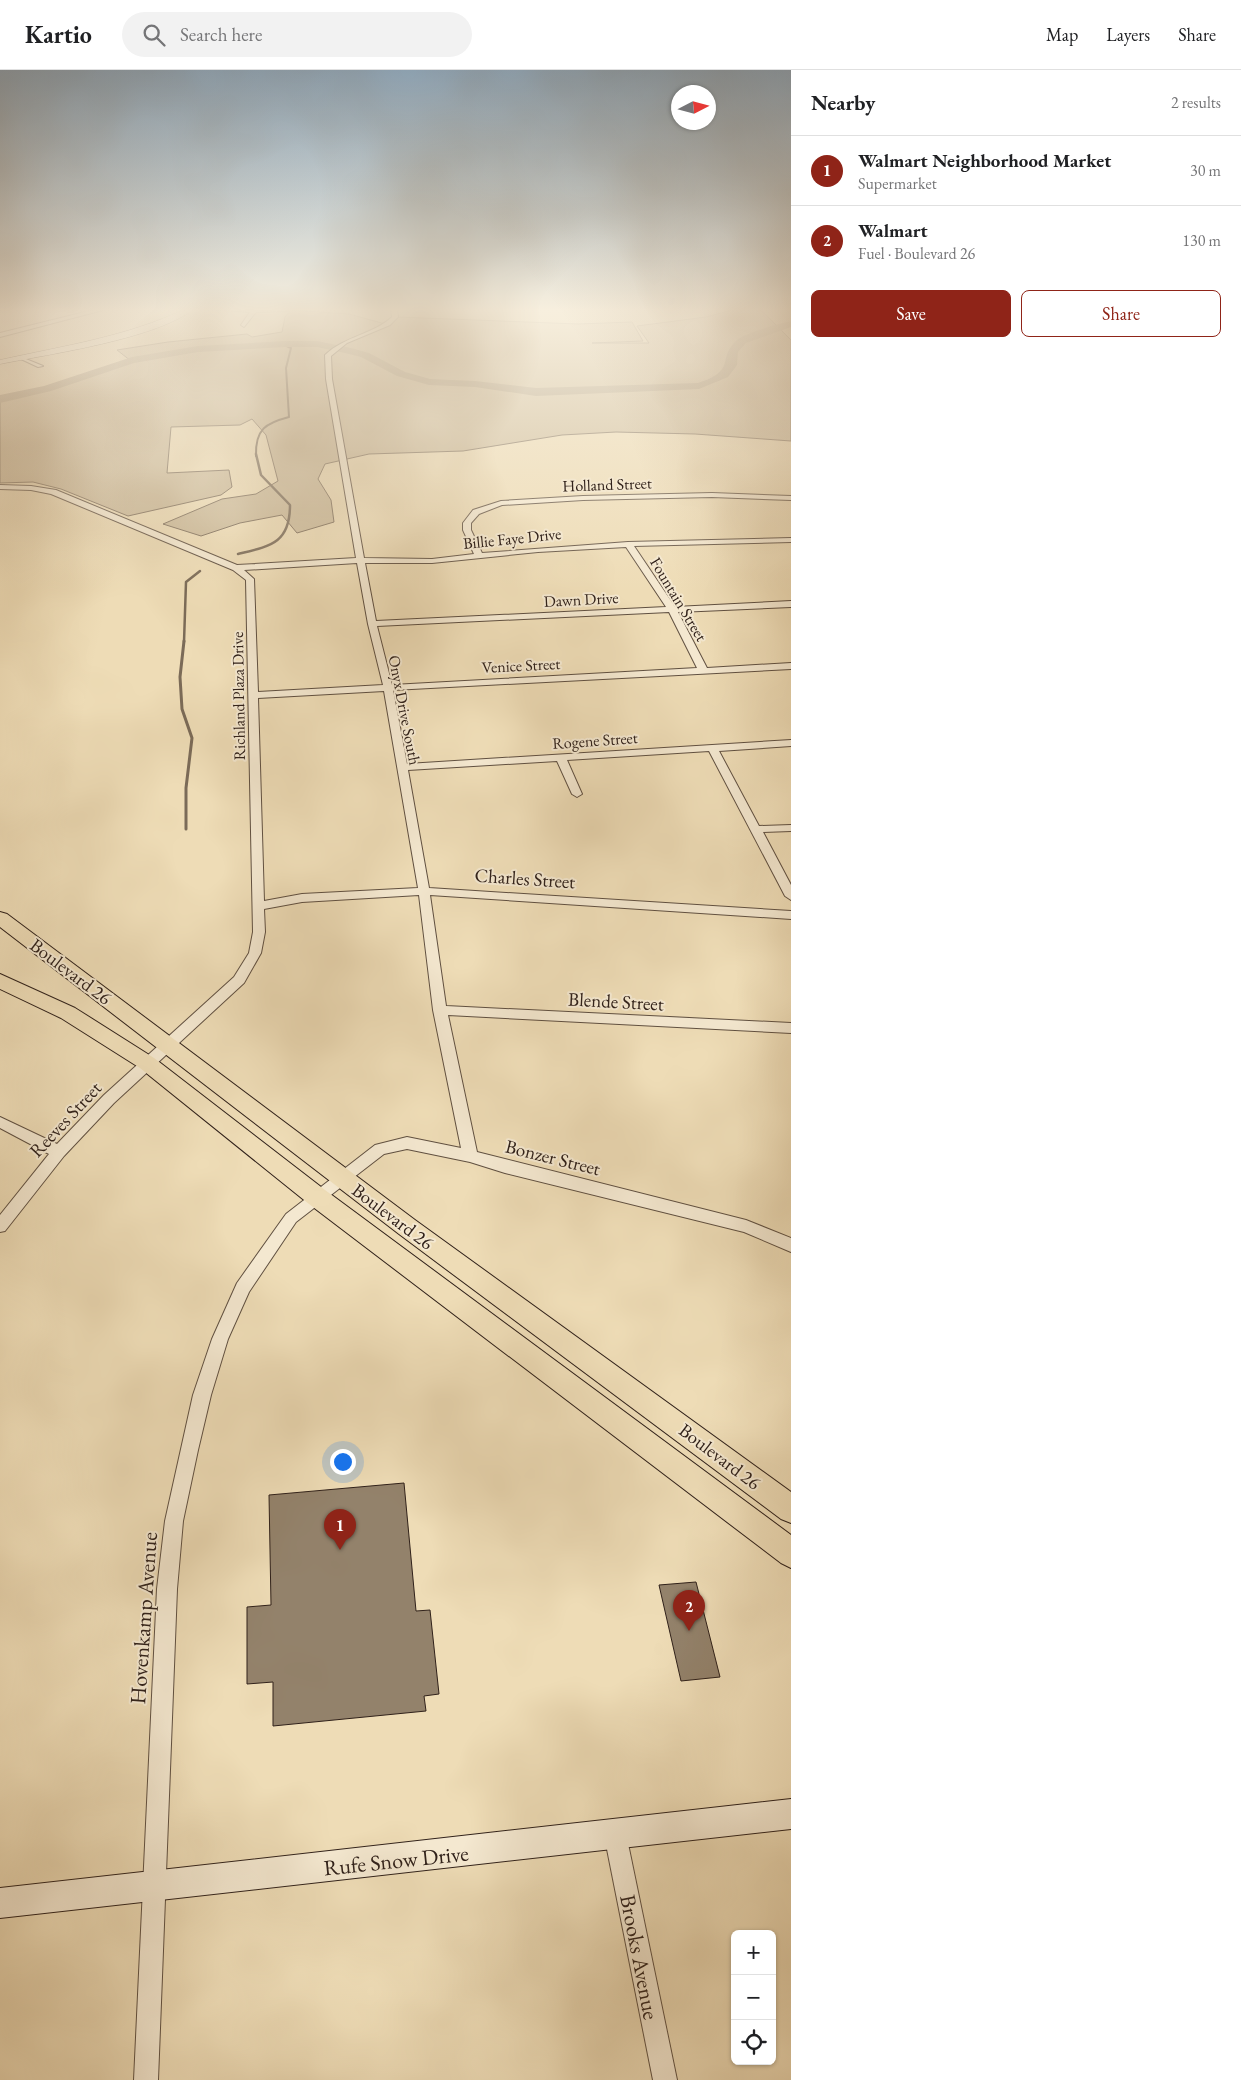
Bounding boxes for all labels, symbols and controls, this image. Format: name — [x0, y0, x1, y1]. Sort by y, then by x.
search box — [122, 12, 472, 57]
text: Kartio — [25, 19, 92, 50]
icon: search — [140, 21, 168, 49]
text: Search here — [180, 22, 262, 47]
text: Map — [1046, 23, 1078, 46]
text: Layers — [1106, 23, 1150, 46]
text: Share — [1178, 23, 1216, 46]
north arrow — [671, 85, 716, 130]
text: Nearby — [811, 89, 875, 116]
text: 2 results — [1171, 92, 1221, 113]
text: Walmart Neighborhood Market — [858, 148, 1111, 173]
text: 1 — [823, 160, 831, 181]
text: 30 m — [1190, 160, 1221, 181]
text: Supermarket — [858, 173, 937, 194]
text: Walmart — [858, 218, 928, 243]
text: 2 — [823, 230, 831, 251]
text: 130 m — [1182, 230, 1221, 251]
text: Fuel · Boulevard 26 — [858, 243, 975, 264]
button: Save — [811, 290, 1011, 337]
button: Share — [1021, 290, 1221, 337]
street label: Holland Street — [562, 472, 652, 497]
street label: Billie Faye Drive — [462, 523, 562, 554]
street label: Fountain Street — [645, 553, 712, 645]
street label: Dawn Drive — [543, 587, 619, 612]
street label: Richland Plaza Drive — [227, 632, 250, 760]
street label: Onyx Drive South — [384, 653, 425, 767]
street label: Venice Street — [481, 653, 561, 678]
street label: Rogene Street — [552, 727, 638, 754]
street label: Charles Street — [474, 863, 576, 894]
street label: Boulevard 26 — [25, 932, 117, 1010]
street label: Blende Street — [568, 987, 664, 1016]
street label: Reeves Street — [24, 1076, 107, 1163]
street label: Bonzer Street — [503, 1134, 603, 1181]
street label: Boulevard 26 — [347, 1177, 439, 1255]
street label: Boulevard 26 — [674, 1417, 766, 1495]
your location — [330, 1449, 356, 1475]
pin: 1 — [324, 1509, 356, 1550]
street label: Hovenkamp Avenue — [123, 1530, 164, 1705]
pin: 2 — [673, 1590, 705, 1631]
street label: Rufe Snow Drive — [322, 1838, 470, 1883]
street label: Brooks Avenue — [613, 1892, 666, 2022]
map controls — [731, 1930, 776, 2065]
button: + — [731, 1930, 776, 1975]
button: − — [731, 1975, 776, 2020]
button: locate — [731, 2020, 776, 2065]

